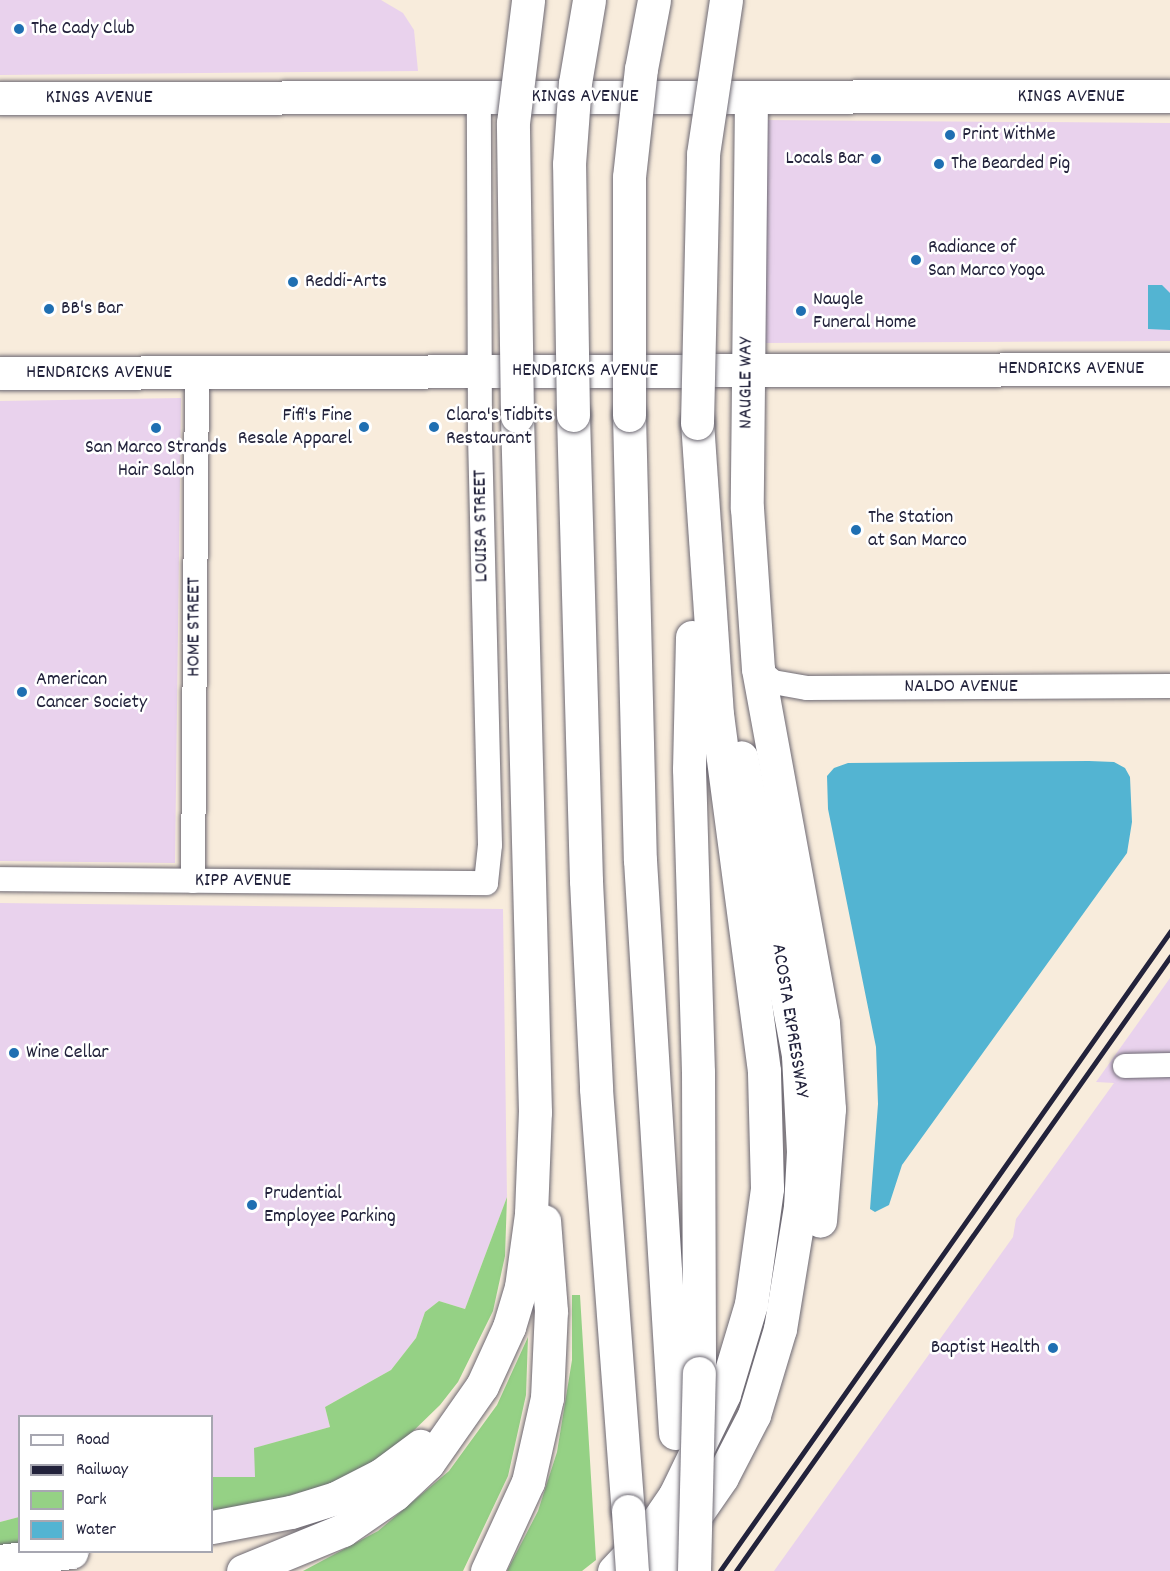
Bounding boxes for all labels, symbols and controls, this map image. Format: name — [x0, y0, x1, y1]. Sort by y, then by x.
place label: The Cady Club — [31, 17, 135, 41]
marker: The Cady Club — [12, 22, 26, 36]
street label: KINGS AVENUE — [531, 85, 639, 109]
street label: KINGS AVENUE — [1017, 85, 1125, 109]
street label: KINGS AVENUE — [45, 86, 153, 110]
place label: Print WithMe — [962, 123, 1056, 147]
marker: Print WithMe — [943, 128, 957, 142]
place label: Locals Bar — [785, 147, 864, 171]
marker: Locals Bar — [869, 152, 883, 166]
place label: The Bearded Pig — [951, 152, 1070, 176]
marker: The Bearded Pig — [932, 157, 946, 171]
place label: Radiance of San Marco Yoga — [928, 237, 1044, 284]
marker: Radiance of San Marco Yoga — [909, 253, 923, 267]
place label: Reddi-Arts — [305, 270, 387, 294]
marker: Reddi-Arts — [286, 275, 300, 289]
place label: Naugle Funeral Home — [813, 288, 916, 335]
place label: BB's Bar — [61, 297, 123, 321]
marker: BB's Bar — [42, 302, 56, 316]
marker: Naugle Funeral Home — [794, 304, 808, 318]
street label: NAUGLE WAY — [735, 337, 759, 429]
street label: HENDRICKS AVENUE — [998, 357, 1144, 381]
street label: HENDRICKS AVENUE — [512, 359, 658, 383]
street label: HENDRICKS AVENUE — [26, 361, 172, 385]
place label: Fifi's Fine Resale Apparel — [238, 404, 352, 451]
place label: Clara's Tidbits Restaurant — [446, 404, 553, 451]
marker: Fifi's Fine Resale Apparel — [357, 420, 371, 434]
marker: Clara's Tidbits Restaurant — [427, 420, 441, 434]
marker: San Marco Strands Hair Salon — [149, 421, 163, 435]
place label: San Marco Strands Hair Salon — [85, 437, 227, 484]
street label: LOUISA STREET — [469, 470, 495, 582]
place label: The Station at San Marco — [868, 506, 967, 553]
marker: The Station at San Marco — [849, 523, 863, 537]
street label: HOME STREET — [183, 577, 207, 677]
place label: American Cancer Society — [36, 668, 147, 715]
street label: NALDO AVENUE — [904, 675, 1018, 699]
marker: American Cancer Society — [13, 683, 31, 701]
street label: KIPP AVENUE — [195, 869, 291, 893]
street label: ACOSTA EXPRESSWAY — [765, 942, 813, 1100]
place label: Wine Cellar — [26, 1041, 109, 1065]
marker: Wine Cellar — [7, 1046, 21, 1060]
place label: Prudential Employee Parking — [264, 1182, 396, 1229]
marker: Prudential Employee Parking — [245, 1198, 259, 1212]
place label: Baptist Health — [931, 1336, 1040, 1360]
marker: Baptist Health — [1044, 1339, 1062, 1357]
legend — [18, 1415, 213, 1553]
text: Road — [76, 1428, 110, 1453]
text: Railway — [76, 1458, 128, 1483]
text: Park — [76, 1488, 107, 1513]
text: Water — [76, 1518, 116, 1543]

